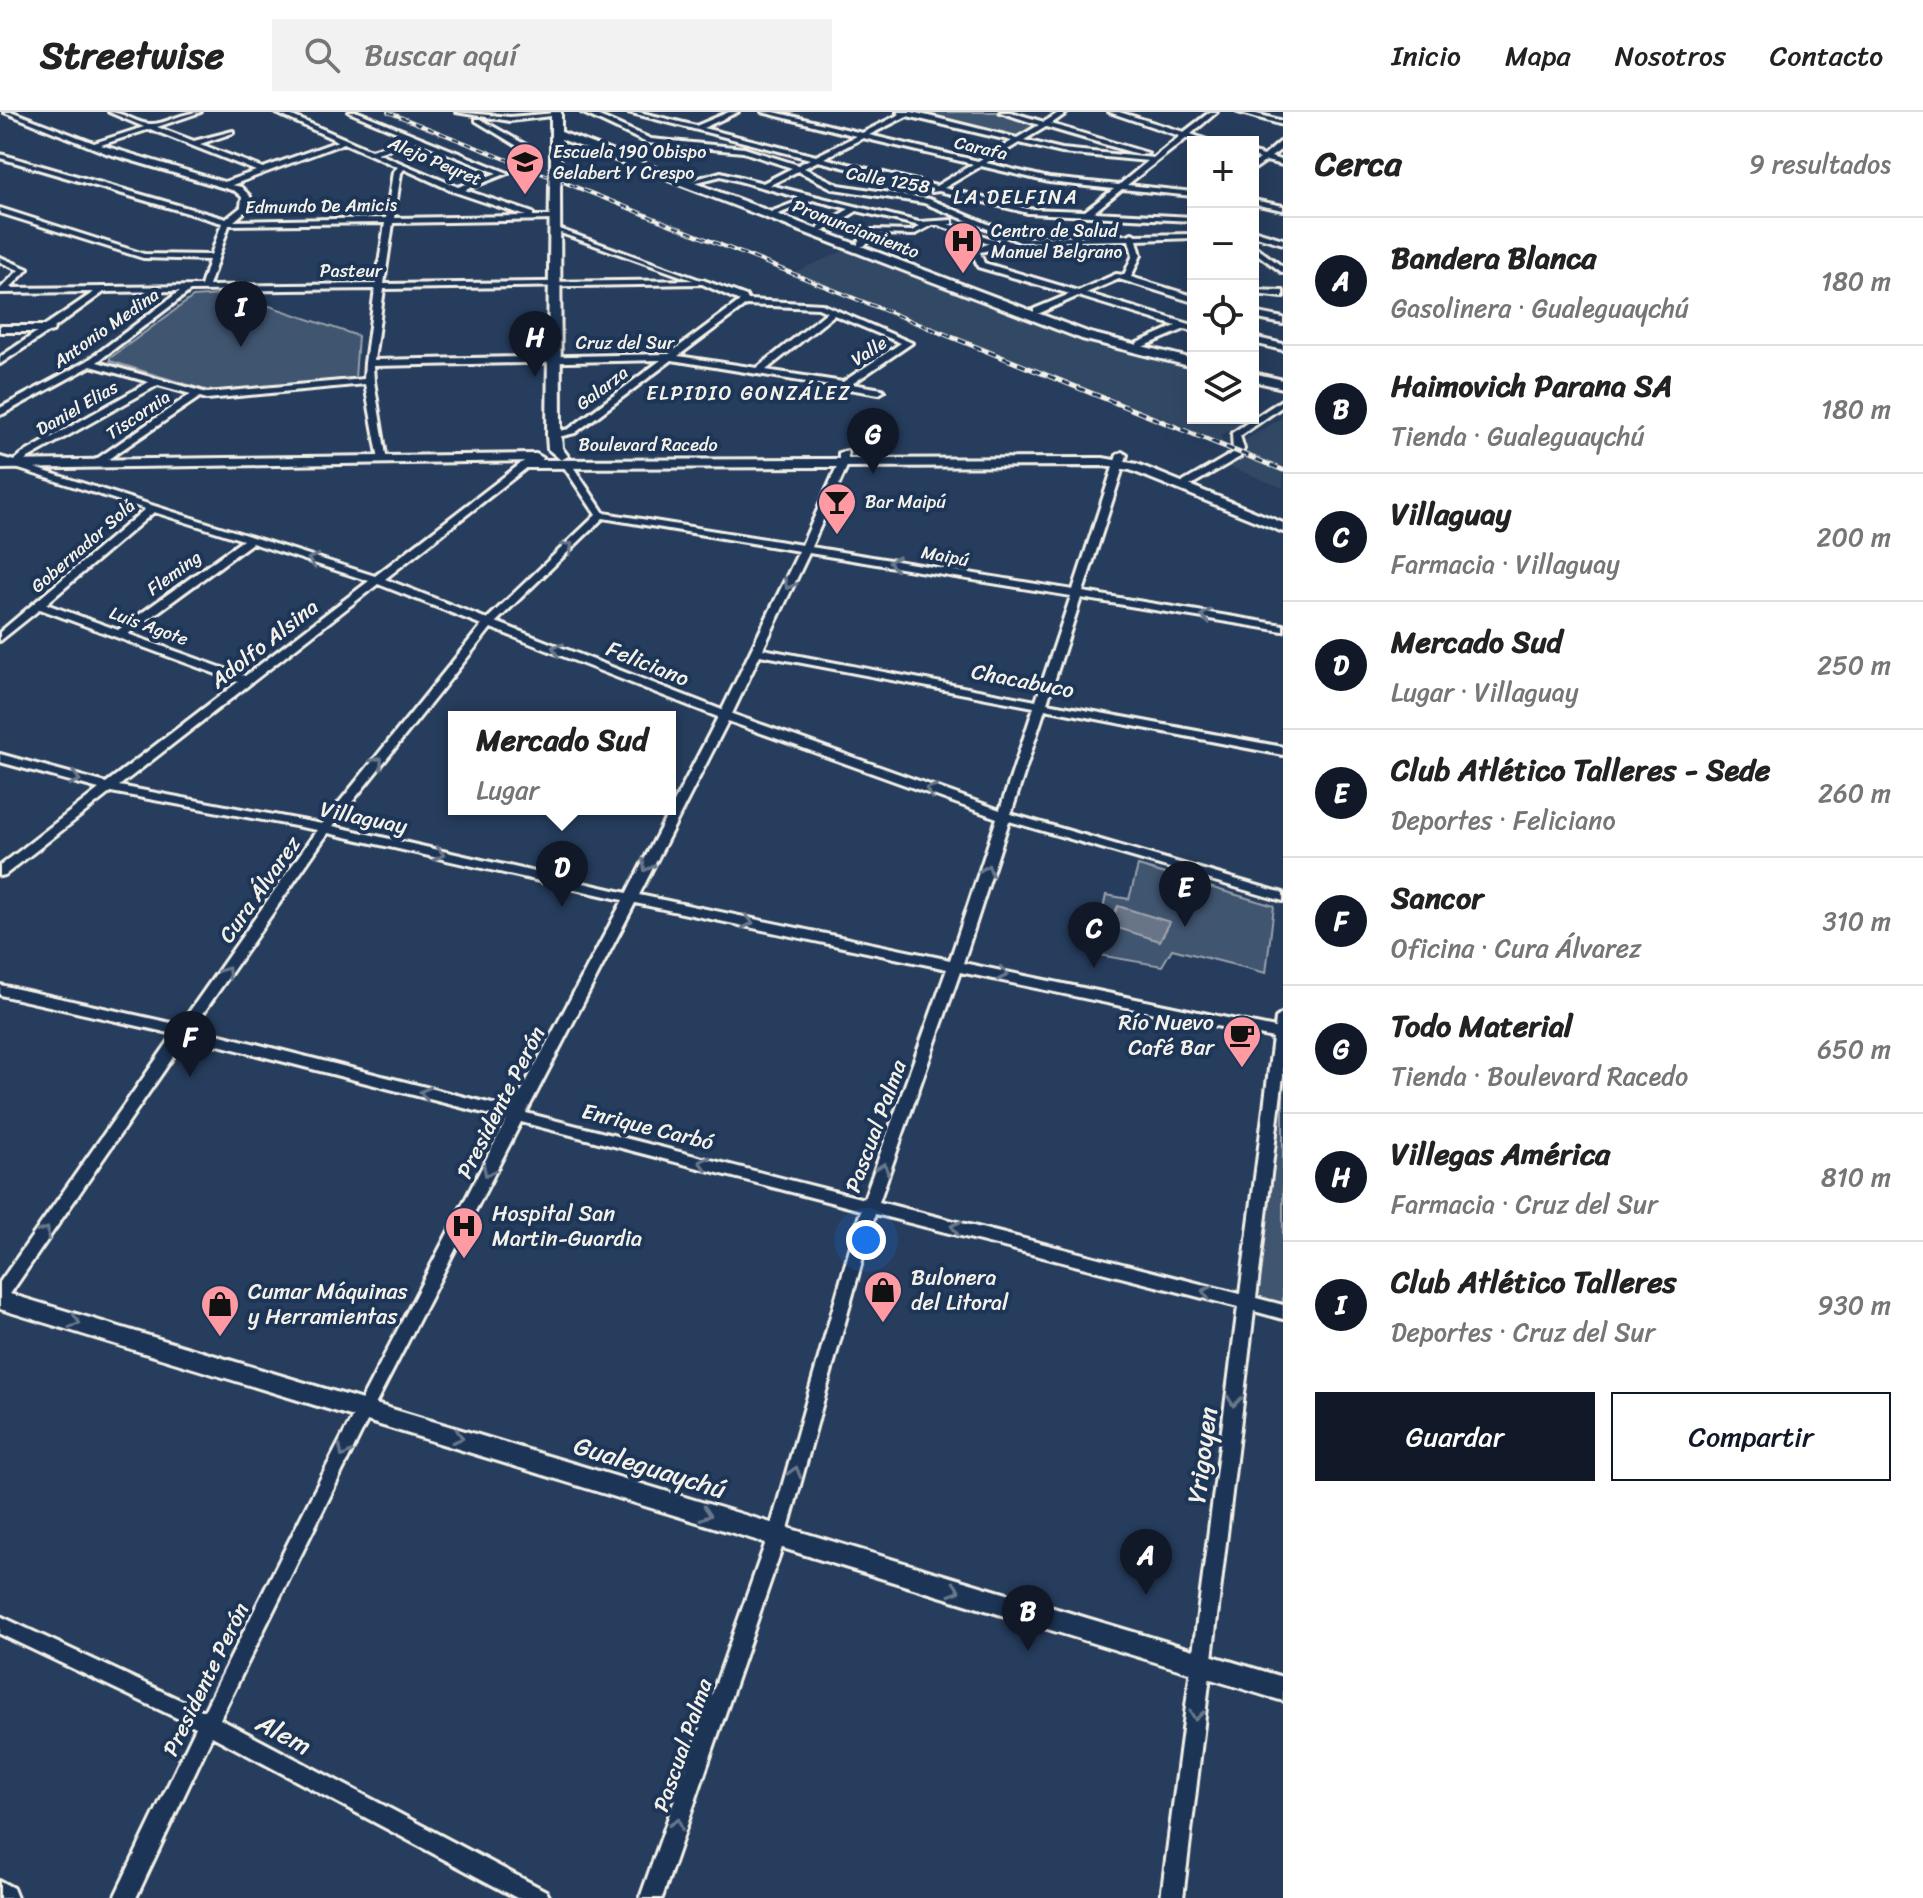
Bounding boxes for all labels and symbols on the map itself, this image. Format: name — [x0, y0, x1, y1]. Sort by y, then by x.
street label: Carafa — [951, 126, 1011, 170]
street label: Alejo Peyret — [382, 127, 487, 195]
place label: Escuela 190 Obispo Gelabert Y Crespo — [553, 136, 706, 189]
school or university icon: Escuela 190 Obispo Gelabert Y Crespo — [504, 141, 546, 196]
street label: Calle 1258 — [844, 157, 932, 203]
district label: LA DELFINA — [953, 180, 1079, 215]
street label: Edmundo De Amicis — [245, 189, 398, 223]
street label: Pronunciamiento — [788, 190, 924, 268]
place label: Centro de Salud Manuel Belgrano — [991, 215, 1123, 268]
hospital icon: Centro de Salud Manuel Belgrano — [942, 220, 984, 275]
street label: Pasteur — [320, 255, 384, 287]
street label: Antonio Medina — [45, 279, 166, 377]
pin: I — [215, 281, 267, 347]
pin: H — [509, 311, 561, 377]
street label: Cruz del Sur — [576, 327, 676, 359]
street label: Valle — [844, 327, 894, 375]
street label: Galarza — [569, 357, 635, 419]
street label: Daniel Elias — [30, 371, 125, 444]
district label: ELPIDIO GONZÁLEZ — [646, 376, 852, 411]
street label: Tiscornia — [99, 381, 177, 449]
pin: G — [847, 408, 899, 474]
street label: Boulevard Racedo — [578, 429, 718, 461]
bar icon: Bar Maipú — [816, 481, 858, 536]
place label: Bar Maipú — [865, 486, 946, 518]
street label: Gobernador Solá — [23, 491, 143, 601]
street label: Maipú — [919, 536, 972, 576]
street label: Fleming — [140, 542, 208, 604]
one-way arrow — [559, 542, 574, 556]
one-way arrow — [307, 553, 321, 569]
one-way arrow — [888, 556, 901, 573]
one-way arrow — [783, 575, 799, 590]
street label: Adolfo Alsina — [200, 588, 327, 699]
street label: Luis Agote — [105, 597, 193, 655]
one-way arrow — [1199, 608, 1213, 625]
street label: Feliciano — [600, 629, 695, 698]
one-way arrow — [551, 642, 565, 658]
street label: Chacabuco — [968, 651, 1078, 710]
one-way arrow — [368, 757, 383, 771]
one-way arrow — [68, 769, 82, 786]
one-way arrow — [925, 783, 939, 800]
street label: Villaguay — [317, 789, 412, 846]
street label: Cura Álvarez — [208, 827, 311, 951]
pin: D — [536, 841, 588, 907]
one-way arrow — [432, 845, 446, 862]
one-way arrow — [642, 858, 657, 873]
pin: E — [1159, 861, 1211, 927]
one-way arrow — [978, 864, 994, 878]
pin: C — [1068, 902, 1120, 968]
one-way arrow — [741, 912, 755, 929]
one-way arrow — [995, 965, 1009, 982]
one-way arrow — [216, 967, 231, 981]
place label: Río Nuevo Café Bar — [1118, 1003, 1216, 1067]
pin: F — [164, 1011, 216, 1077]
cafe icon: Río Nuevo Café Bar — [1221, 1014, 1263, 1069]
street label: Presidente Perón — [445, 1019, 556, 1186]
street label: Pascual Palma — [833, 1053, 918, 1198]
one-way arrow — [418, 1085, 432, 1102]
street label: Enrique Carbó — [578, 1091, 719, 1162]
one-way arrow — [697, 1155, 711, 1172]
one-way arrow — [874, 1162, 890, 1176]
one-way arrow — [483, 1163, 498, 1177]
place label: Hospital San Martin-Guardia — [492, 1194, 642, 1258]
hospital icon: Hospital San Martin-Guardia — [443, 1205, 485, 1260]
one-way arrow — [949, 1219, 963, 1236]
your location — [846, 1220, 886, 1260]
one-way arrow — [35, 1226, 50, 1240]
place label: Bulonera del Litoral — [911, 1258, 1009, 1322]
shop icon: Bulonera del Litoral — [862, 1269, 904, 1324]
place label: Cumar Máquinas y Herramientas — [248, 1272, 409, 1336]
shop icon: Cumar Máquinas y Herramientas — [199, 1283, 241, 1338]
one-way arrow — [1201, 1285, 1215, 1302]
one-way arrow — [67, 1313, 81, 1329]
one-way arrow — [1226, 1395, 1243, 1408]
street label: Yrigoyen — [1173, 1404, 1231, 1506]
street label: Gualeguaychú — [568, 1422, 732, 1512]
one-way arrow — [450, 1428, 464, 1444]
one-way arrow — [339, 1444, 354, 1459]
one-way arrow — [786, 1465, 803, 1479]
one-way arrow — [699, 1505, 713, 1521]
pin: A — [1120, 1529, 1172, 1595]
one-way arrow — [947, 1581, 961, 1597]
pin: B — [1002, 1585, 1054, 1651]
street label: Presidente Perón — [151, 1595, 260, 1763]
street label: Pascual Palma — [641, 1672, 724, 1817]
street label: Alem — [247, 1700, 320, 1768]
one-way arrow — [1188, 1708, 1205, 1721]
one-way arrow — [668, 1818, 684, 1832]

